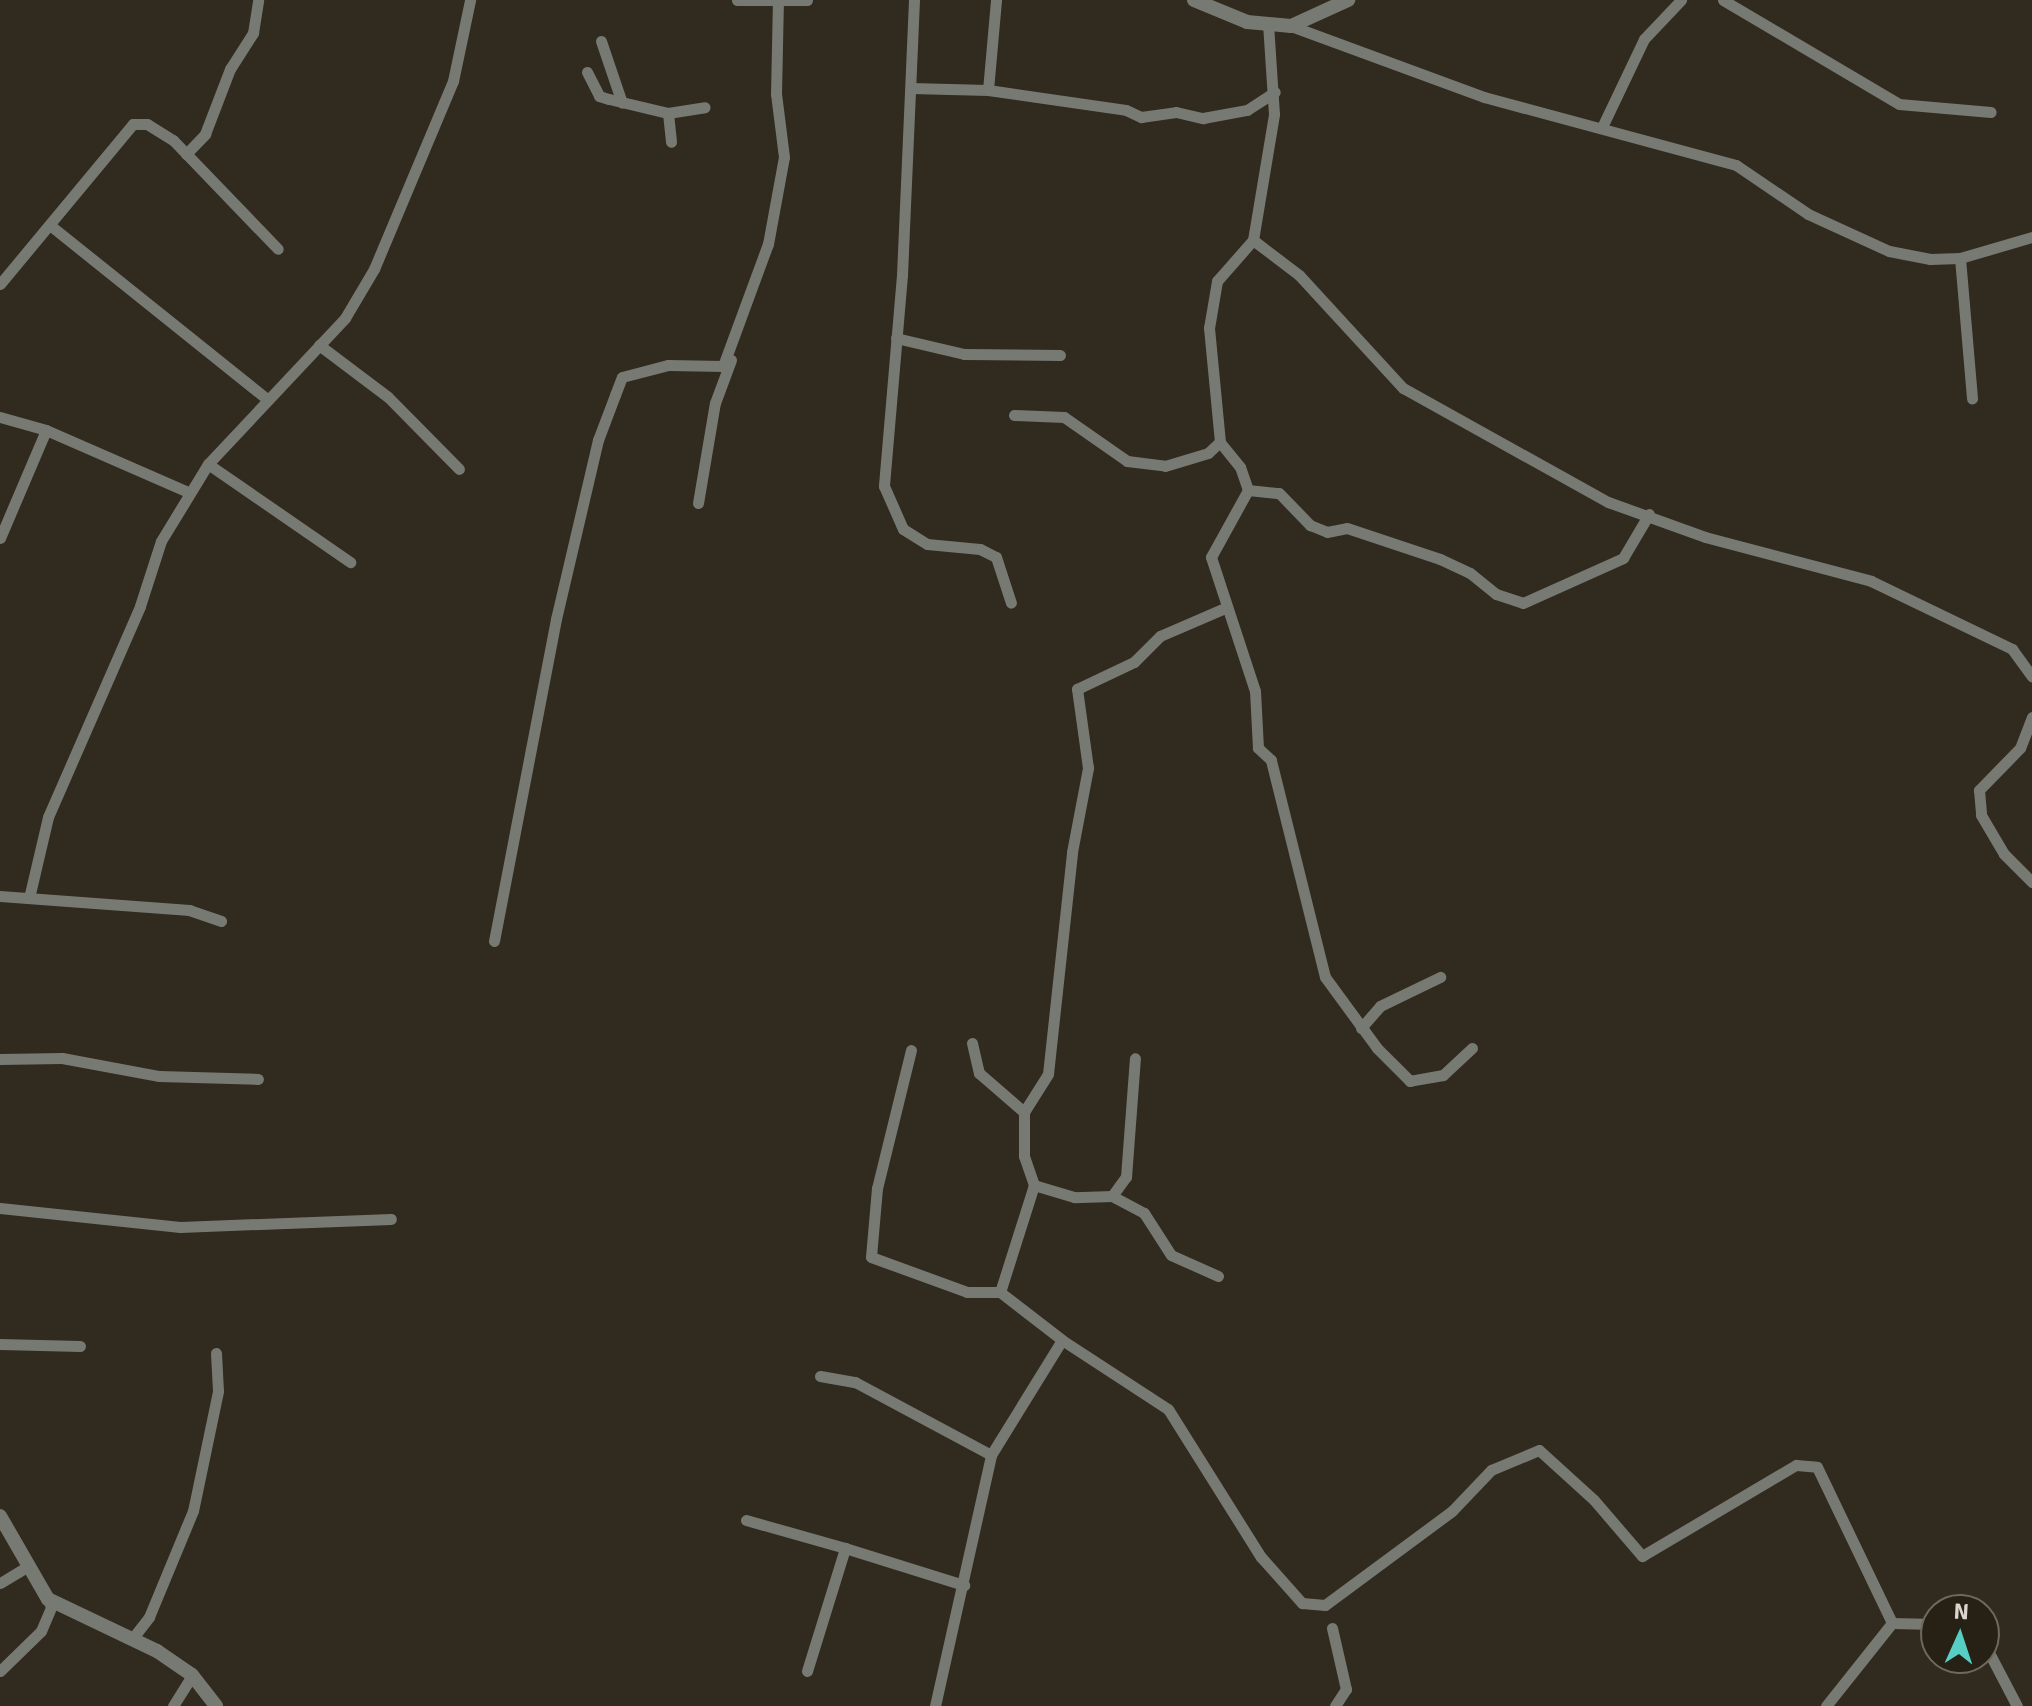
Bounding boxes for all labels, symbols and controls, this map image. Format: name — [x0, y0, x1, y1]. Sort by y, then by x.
north arrow — [1920, 1594, 2000, 1674]
text: N — [1953, 1598, 1970, 1625]

